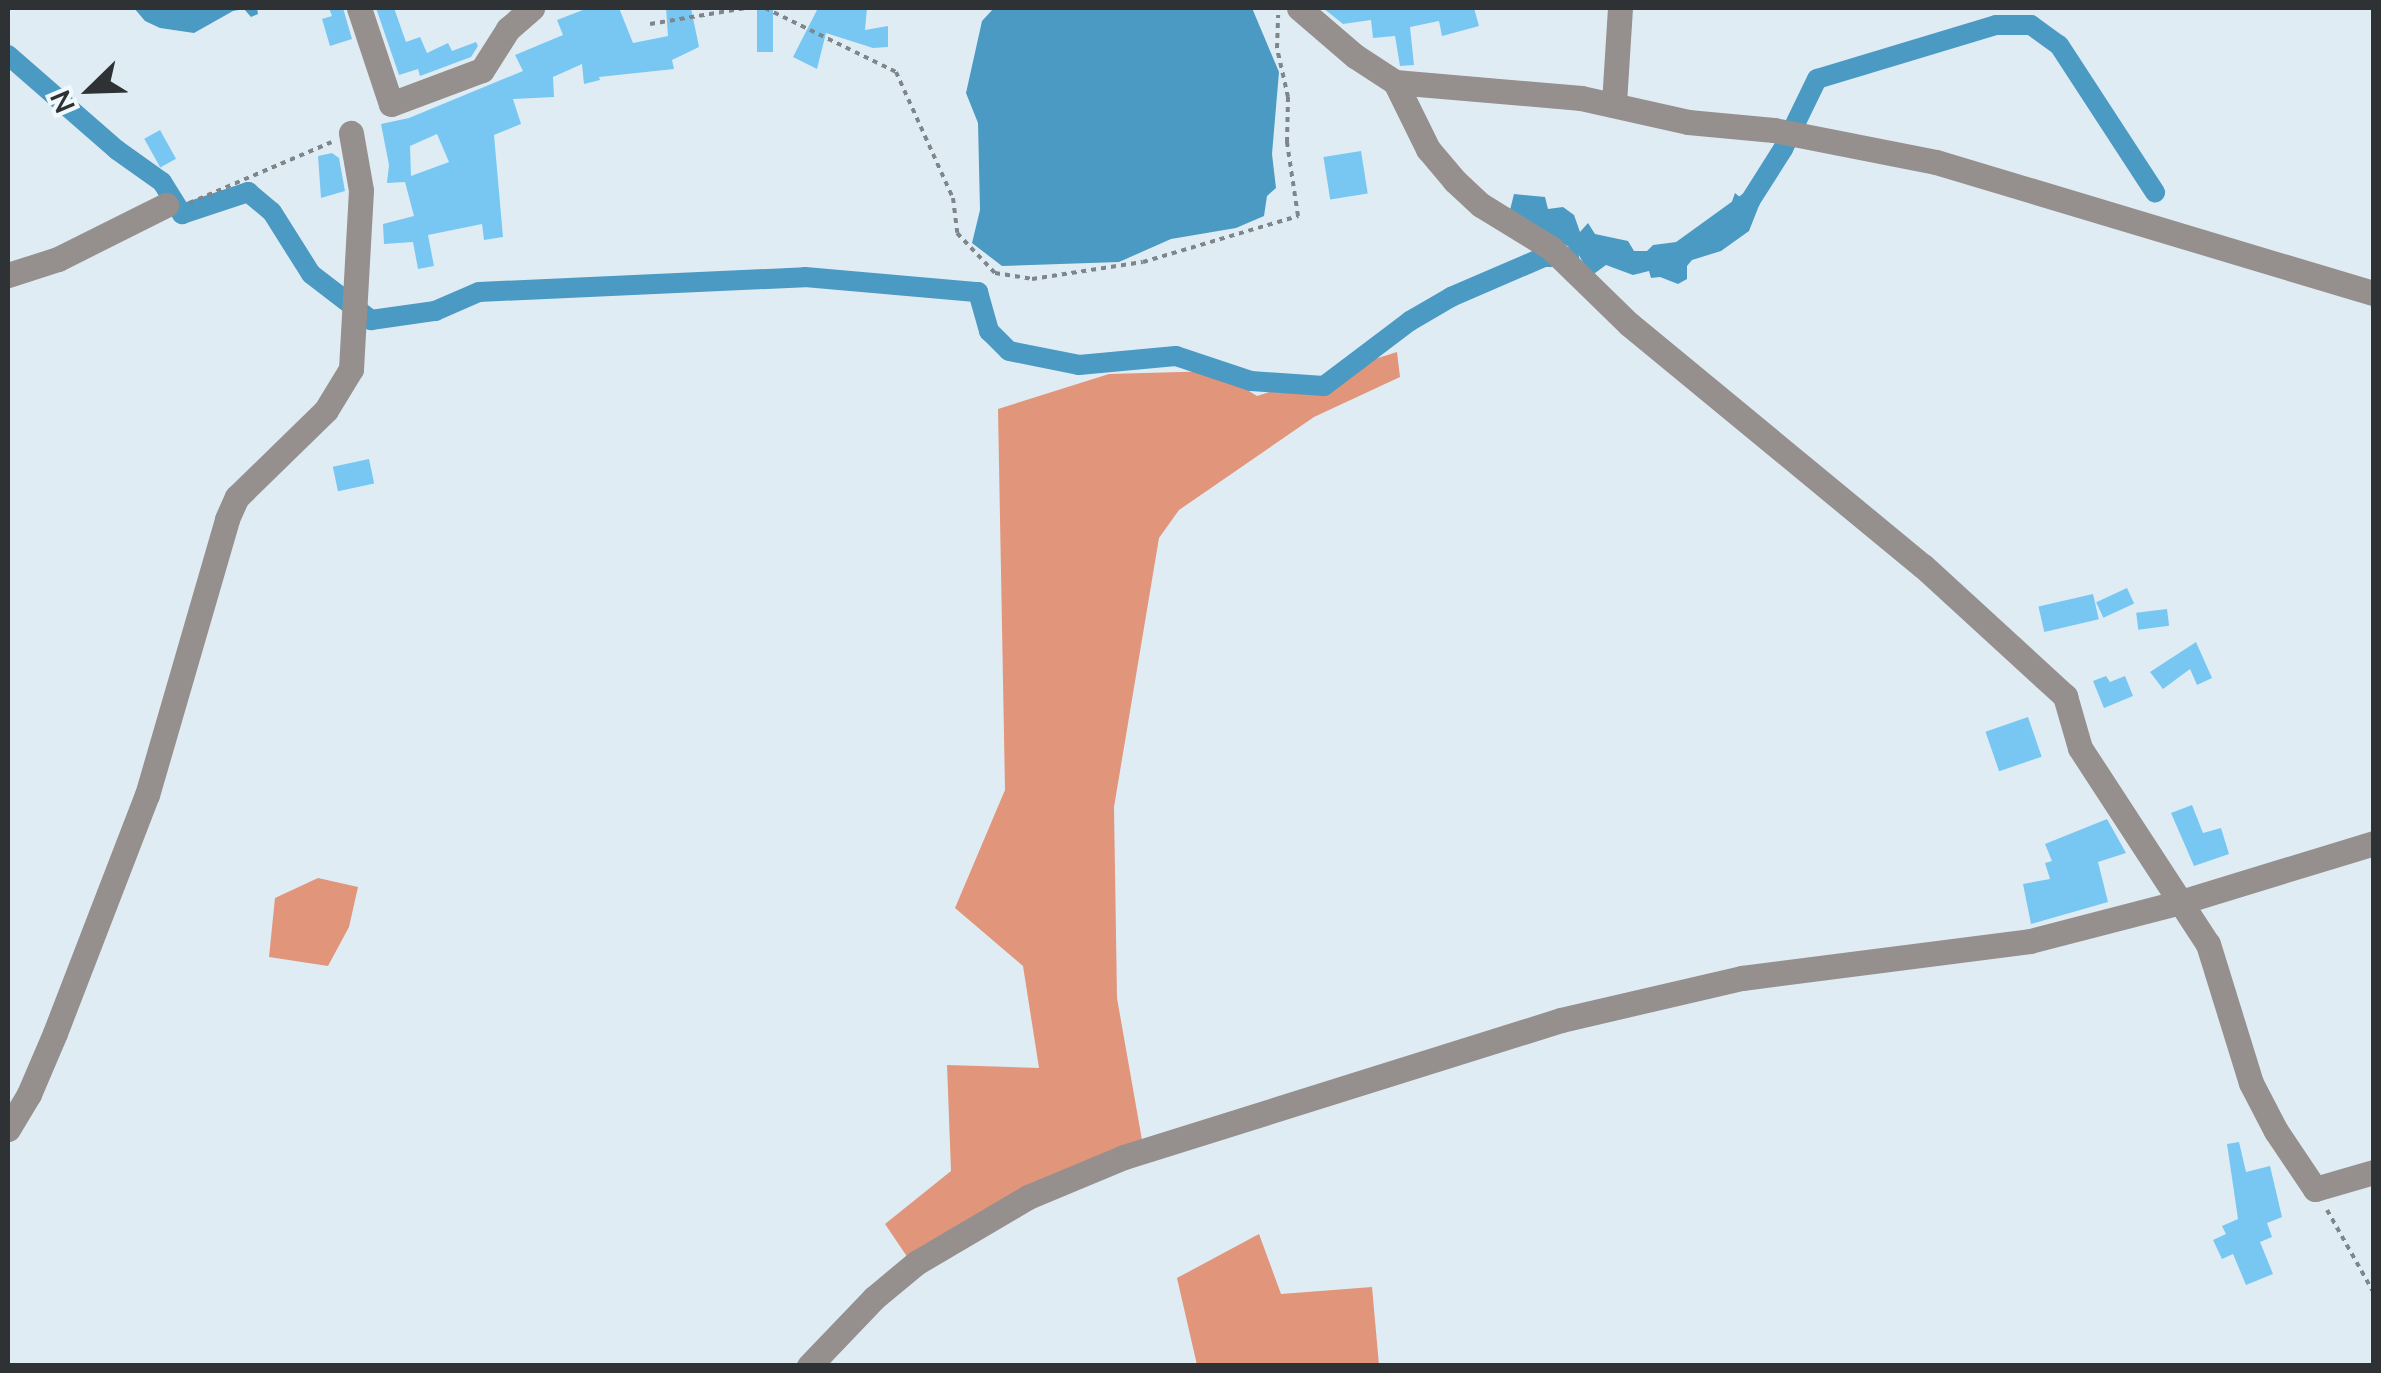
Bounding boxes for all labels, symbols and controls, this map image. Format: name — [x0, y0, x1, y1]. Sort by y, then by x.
north arrow — [40, 40, 140, 140]
text: N — [42, 85, 82, 118]

